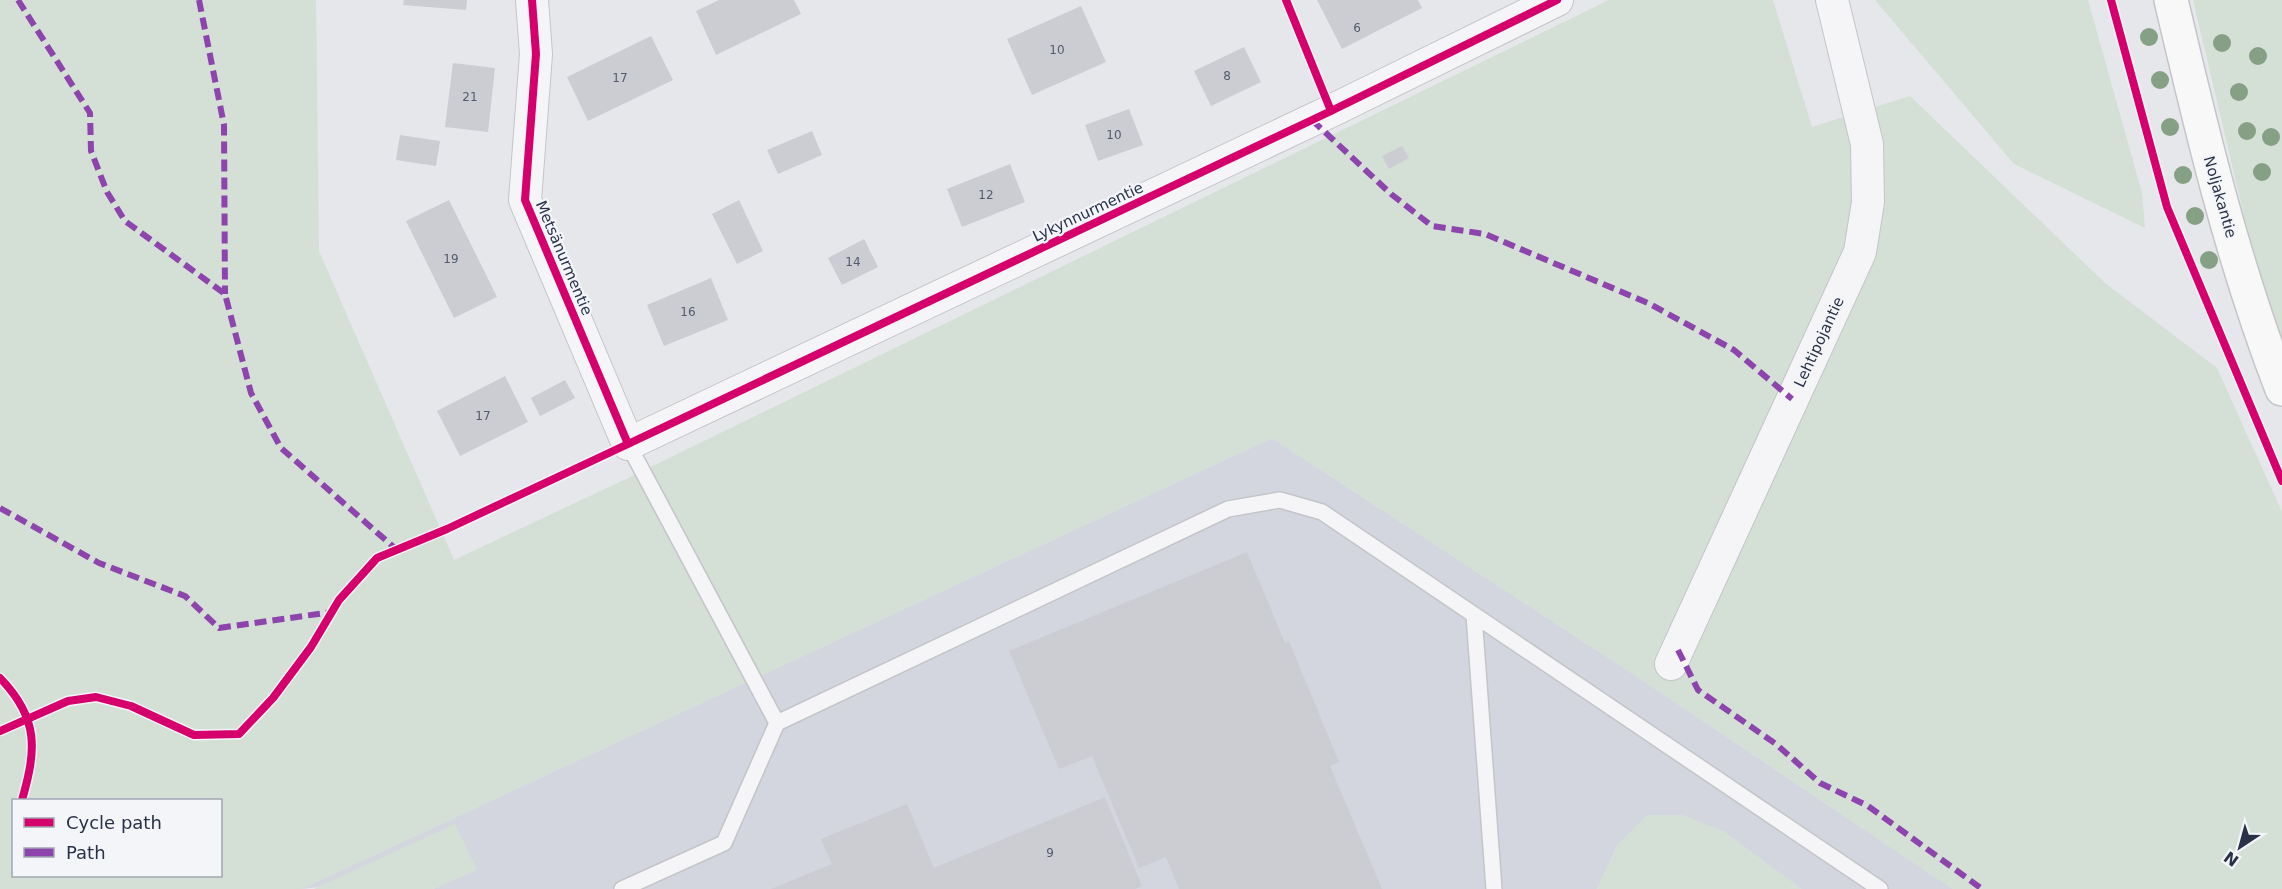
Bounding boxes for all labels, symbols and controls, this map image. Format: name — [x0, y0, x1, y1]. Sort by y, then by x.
house number: 6 — [1353, 21, 1361, 35]
house number: 10 — [1049, 43, 1065, 57]
house number: 8 — [1223, 69, 1231, 83]
house number: 17 — [612, 71, 628, 85]
house number: 21 — [462, 90, 478, 104]
house number: 10 — [1106, 128, 1122, 142]
street label: Noljakantie — [2200, 154, 2240, 240]
street label: Lykynnurmentie — [1030, 178, 1146, 246]
house number: 12 — [978, 188, 994, 202]
street label: Metsänurmentie — [532, 198, 596, 318]
house number: 19 — [443, 252, 459, 266]
house number: 14 — [845, 255, 861, 269]
street label: Lehtipojantie — [1790, 294, 1848, 390]
house number: 16 — [680, 305, 696, 319]
house number: 17 — [475, 409, 491, 423]
legend — [12, 799, 222, 877]
text: Cycle path — [66, 812, 162, 833]
north arrow — [2210, 817, 2270, 877]
text: Path — [66, 842, 106, 863]
house number: 9 — [1046, 846, 1054, 860]
text: N — [2220, 847, 2242, 870]

